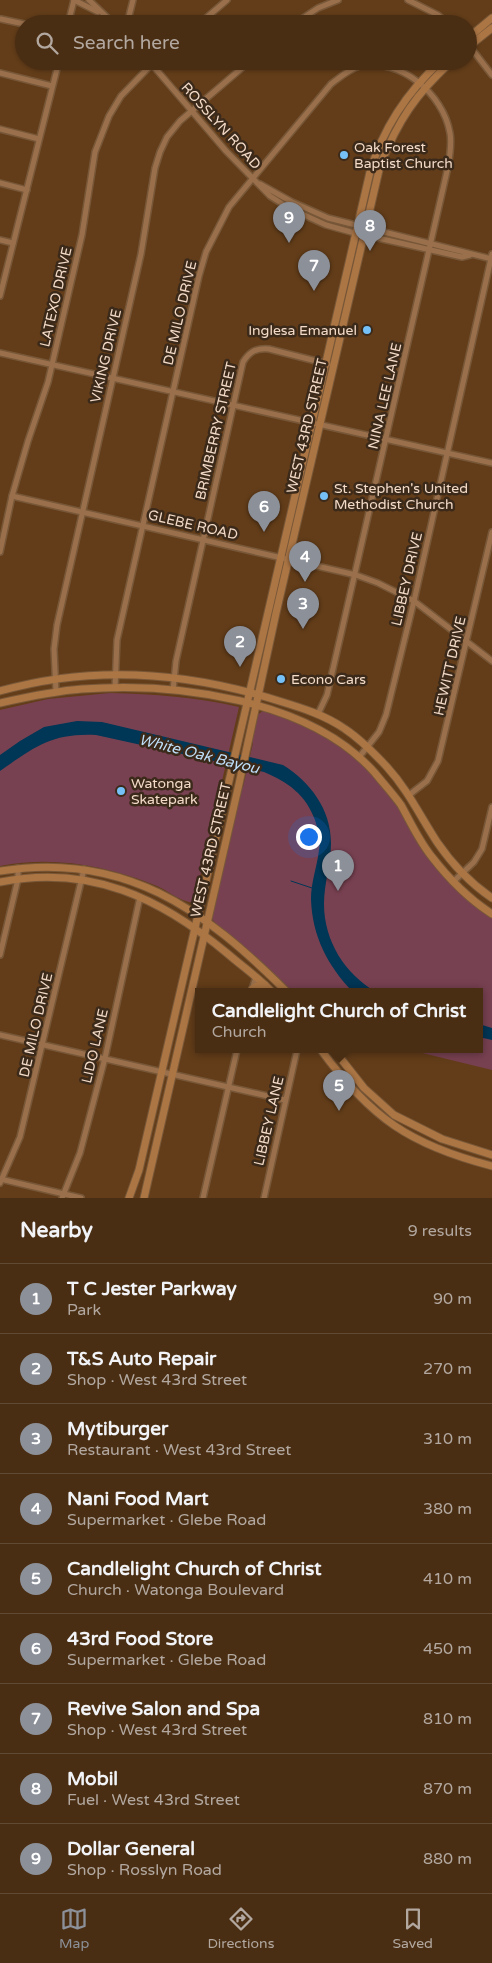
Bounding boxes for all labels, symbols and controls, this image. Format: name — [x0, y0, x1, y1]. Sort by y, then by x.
search box — [15, 15, 477, 70]
icon: search — [33, 29, 61, 57]
text: Search here — [73, 32, 180, 54]
street label: ROSSLYN ROAD — [177, 79, 265, 173]
place label: Oak Forest Baptist Church — [354, 139, 453, 172]
marker: Oak Forest Baptist Church — [338, 149, 350, 161]
pin: 9 — [273, 202, 305, 243]
pin: 8 — [354, 210, 386, 251]
street label: LATEXO DRIVE — [36, 245, 76, 349]
pin: 7 — [298, 250, 330, 291]
street label: DE MILO DRIVE — [160, 259, 200, 367]
street label: VIKING DRIVE — [87, 307, 125, 405]
place label: Inglesa Emanuel — [248, 322, 357, 339]
marker: Inglesa Emanuel — [361, 324, 373, 336]
street label: NINA LEE LANE — [365, 341, 406, 451]
street label: WEST 43RD STREET — [283, 356, 331, 495]
street label: BRIMBERRY STREET — [192, 360, 240, 502]
place label: St. Stephen's United Methodist Church — [334, 480, 468, 513]
marker: St. Stephen's United Methodist Church — [318, 490, 330, 502]
pin: 6 — [248, 491, 280, 532]
street label: GLEBE ROAD — [146, 506, 240, 544]
street label: LIBBEY DRIVE — [388, 530, 426, 628]
pin: 4 — [289, 541, 321, 582]
pin: 3 — [287, 588, 319, 629]
street label: HEWITT DRIVE — [430, 615, 470, 717]
pin: 2 — [224, 626, 256, 667]
place label: Econo Cars — [291, 671, 366, 688]
marker: Econo Cars — [275, 673, 287, 685]
water label: White Oak Bayou — [137, 730, 262, 778]
place label: Watonga Skatepark — [131, 775, 198, 808]
street label: WEST 43RD STREET — [187, 780, 235, 919]
marker: Watonga Skatepark — [115, 785, 127, 797]
your location — [296, 824, 322, 850]
pin: 1 — [322, 850, 354, 891]
street label: DE MILO DRIVE — [16, 971, 56, 1079]
popup — [195, 988, 483, 1053]
text: Candlelight Church of Christ — [212, 1000, 466, 1022]
street label: LIDO LANE — [78, 1007, 112, 1085]
text: Church — [212, 1022, 266, 1042]
pin: 5 — [323, 1070, 355, 1111]
street label: LIBBEY LANE — [250, 1075, 288, 1167]
text: Nearby — [20, 1218, 93, 1243]
text: 9 results — [408, 1221, 472, 1241]
text: T C Jester Parkway — [67, 1278, 237, 1300]
text: 1 — [31, 1289, 41, 1309]
text: 90 m — [433, 1289, 472, 1309]
text: Park — [67, 1300, 101, 1320]
text: T&S Auto Repair — [67, 1348, 216, 1370]
text: 2 — [31, 1359, 41, 1379]
text: 270 m — [423, 1359, 472, 1379]
text: Shop · West 43rd Street — [67, 1370, 247, 1390]
text: Mytiburger — [67, 1418, 168, 1440]
text: 3 — [31, 1429, 41, 1449]
text: 310 m — [423, 1429, 472, 1449]
text: Restaurant · West 43rd Street — [67, 1440, 291, 1460]
text: Nani Food Mart — [67, 1488, 209, 1510]
text: 4 — [31, 1499, 41, 1519]
text: 380 m — [423, 1499, 472, 1519]
text: Supermarket · Glebe Road — [67, 1510, 266, 1530]
text: Candlelight Church of Christ — [67, 1558, 322, 1580]
text: 5 — [31, 1569, 41, 1589]
text: 410 m — [423, 1569, 472, 1589]
text: Church · Watonga Boulevard — [67, 1580, 284, 1600]
text: 43rd Food Store — [67, 1628, 213, 1650]
text: 6 — [31, 1639, 41, 1659]
text: 450 m — [423, 1639, 472, 1659]
text: Supermarket · Glebe Road — [67, 1650, 266, 1670]
text: Revive Salon and Spa — [67, 1698, 260, 1720]
text: 7 — [31, 1709, 41, 1729]
text: 810 m — [423, 1709, 472, 1729]
text: Shop · West 43rd Street — [67, 1720, 247, 1740]
text: Mobil — [67, 1768, 118, 1790]
text: 8 — [31, 1779, 41, 1799]
text: 870 m — [423, 1779, 472, 1799]
text: Fuel · West 43rd Street — [67, 1790, 240, 1810]
text: Dollar General — [67, 1838, 195, 1860]
text: 9 — [31, 1849, 41, 1869]
text: 880 m — [423, 1849, 472, 1869]
text: Shop · Rosslyn Road — [67, 1860, 222, 1880]
tab: Map — [59, 1905, 89, 1952]
tab: Directions — [207, 1905, 274, 1952]
tab: Saved — [392, 1905, 433, 1952]

